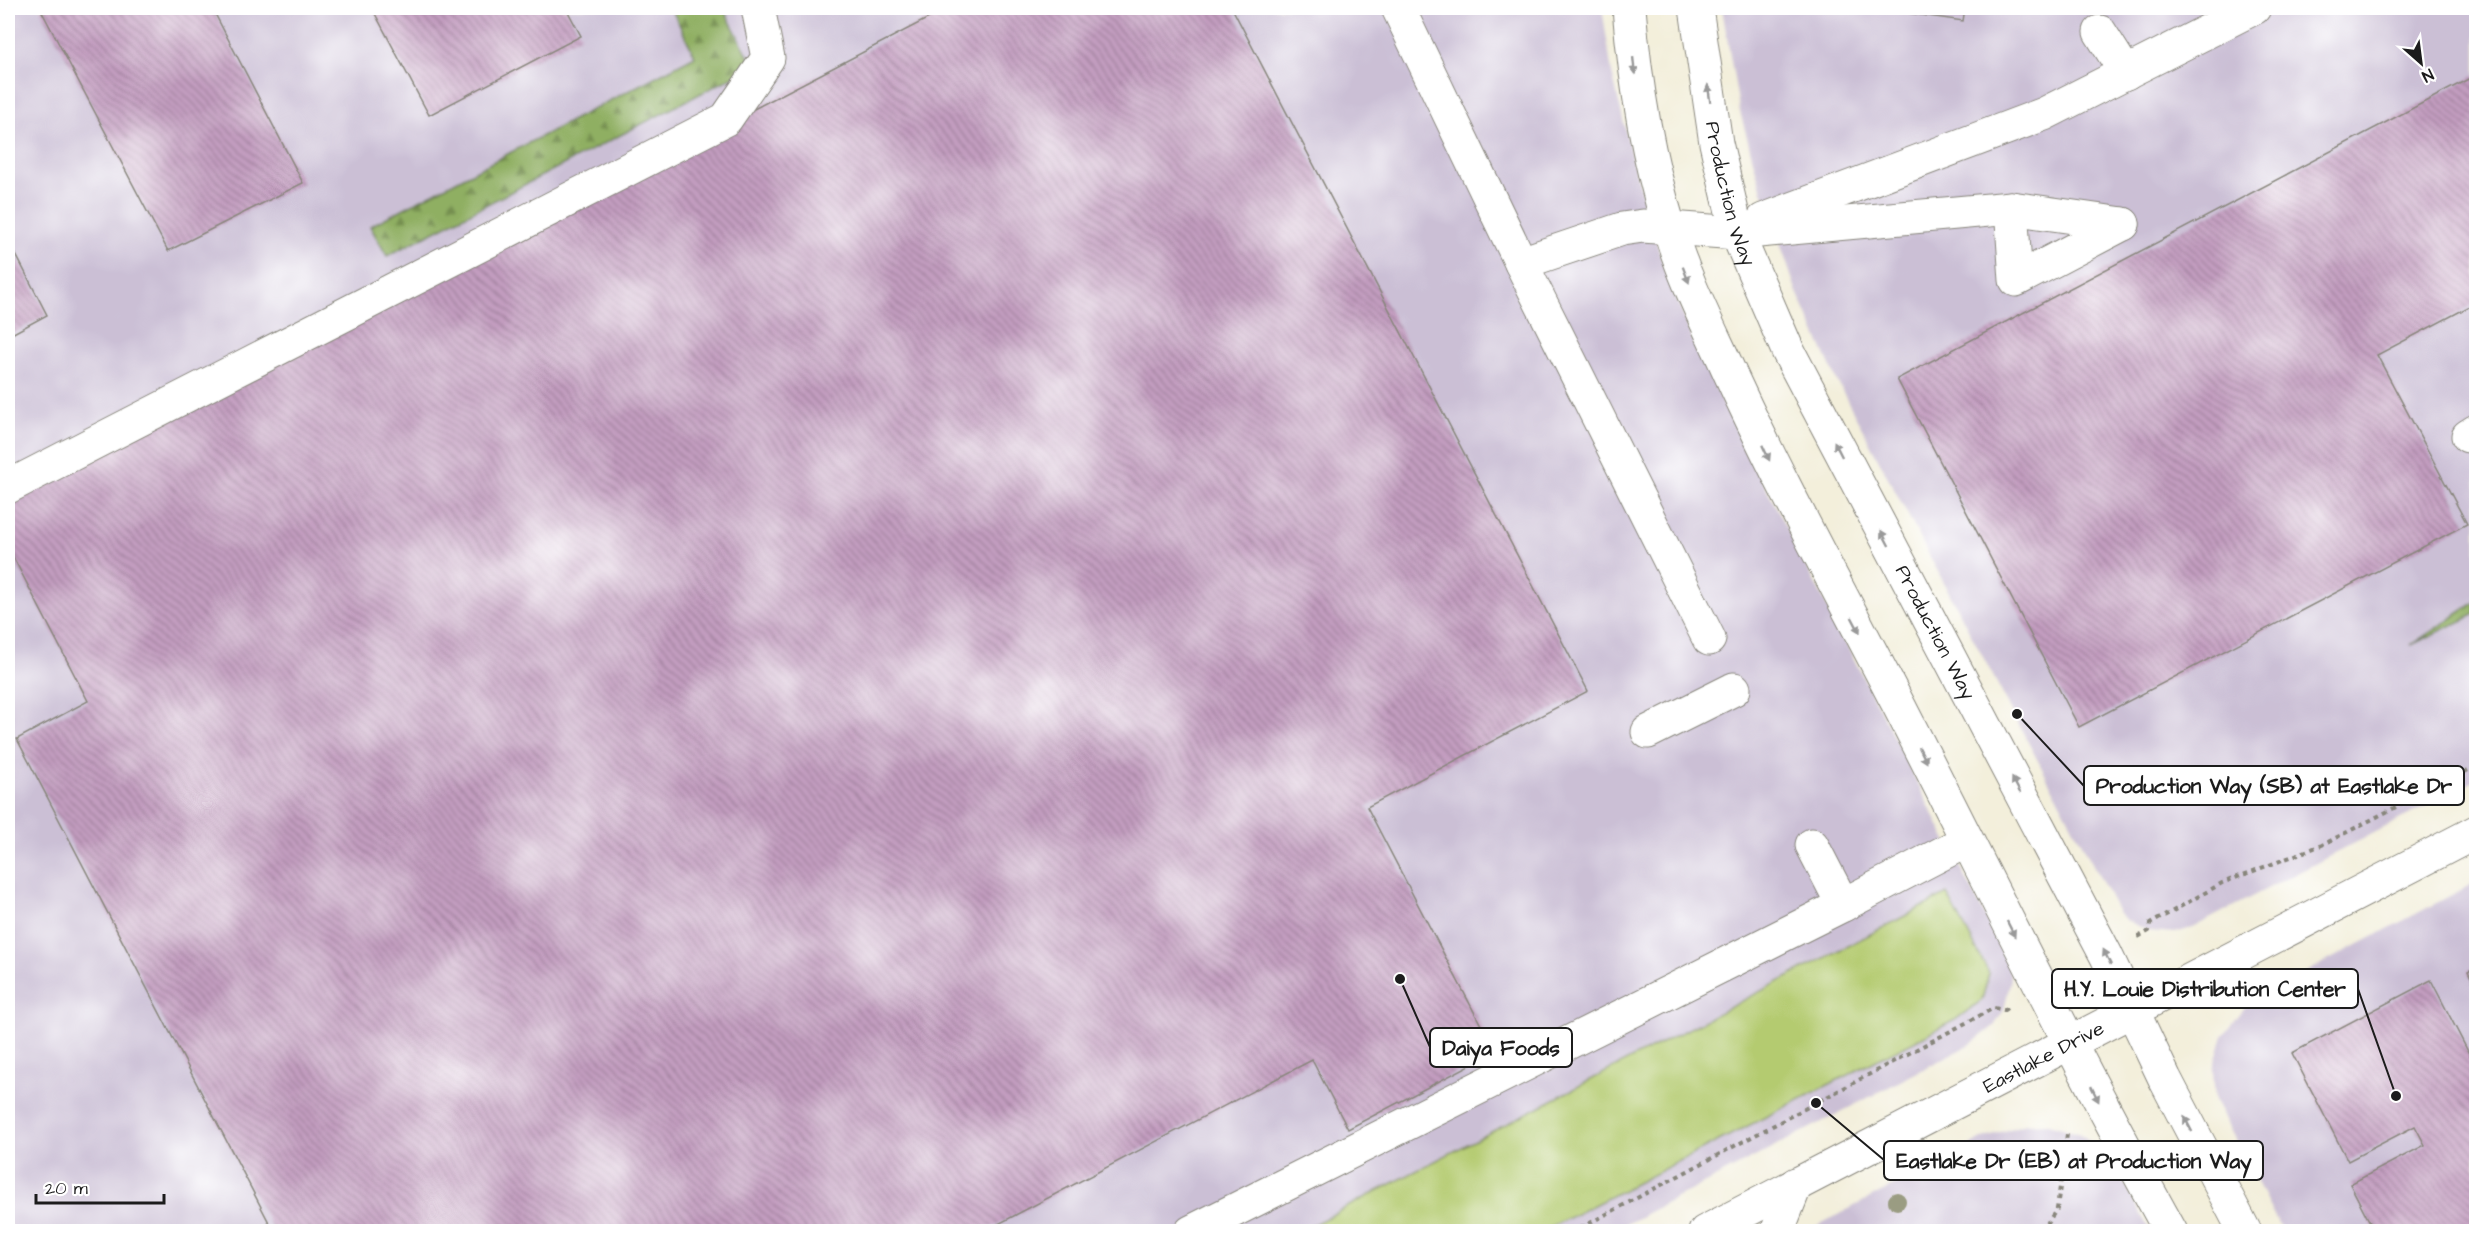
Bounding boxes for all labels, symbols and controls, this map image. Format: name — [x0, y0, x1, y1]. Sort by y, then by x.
north arrow — [2391, 33, 2451, 93]
one-way arrow — [1629, 56, 1639, 75]
text: N — [2418, 63, 2437, 87]
one-way arrow — [1704, 84, 1713, 103]
street label: Production Way — [1698, 120, 1763, 271]
one-way arrow — [1682, 266, 1691, 284]
one-way arrow — [1834, 440, 1844, 458]
one-way arrow — [1762, 444, 1771, 461]
one-way arrow — [1880, 529, 1890, 546]
street label: Production Way — [1888, 560, 1982, 705]
one-way arrow — [1851, 617, 1861, 634]
one-way arrow — [1919, 746, 1928, 763]
callout: Production Way (SB) at Eastlake Dr — [2084, 766, 2464, 805]
text: Production Way (SB) at Eastlake Dr — [2096, 772, 2453, 804]
one-way arrow — [2011, 776, 2021, 793]
one-way arrow — [2005, 920, 2015, 938]
one-way arrow — [2102, 948, 2111, 965]
callout: H.Y. Louie Distribution Center — [2052, 969, 2358, 1008]
text: H.Y. Louie Distribution Center — [2064, 975, 2346, 1004]
street label: Eastlake Drive — [1978, 1014, 2109, 1100]
callout: Daiya Foods — [1430, 1028, 1572, 1067]
text: Daiya Foods — [1442, 1034, 1560, 1066]
one-way arrow — [2091, 1085, 2100, 1102]
one-way arrow — [2184, 1115, 2193, 1132]
callout: Eastlake Dr (EB) at Production Way — [1884, 1141, 2263, 1180]
text: Eastlake Dr (EB) at Production Way — [1896, 1147, 2252, 1179]
scale bar — [36, 1167, 164, 1205]
text: 20 m — [45, 1176, 88, 1201]

